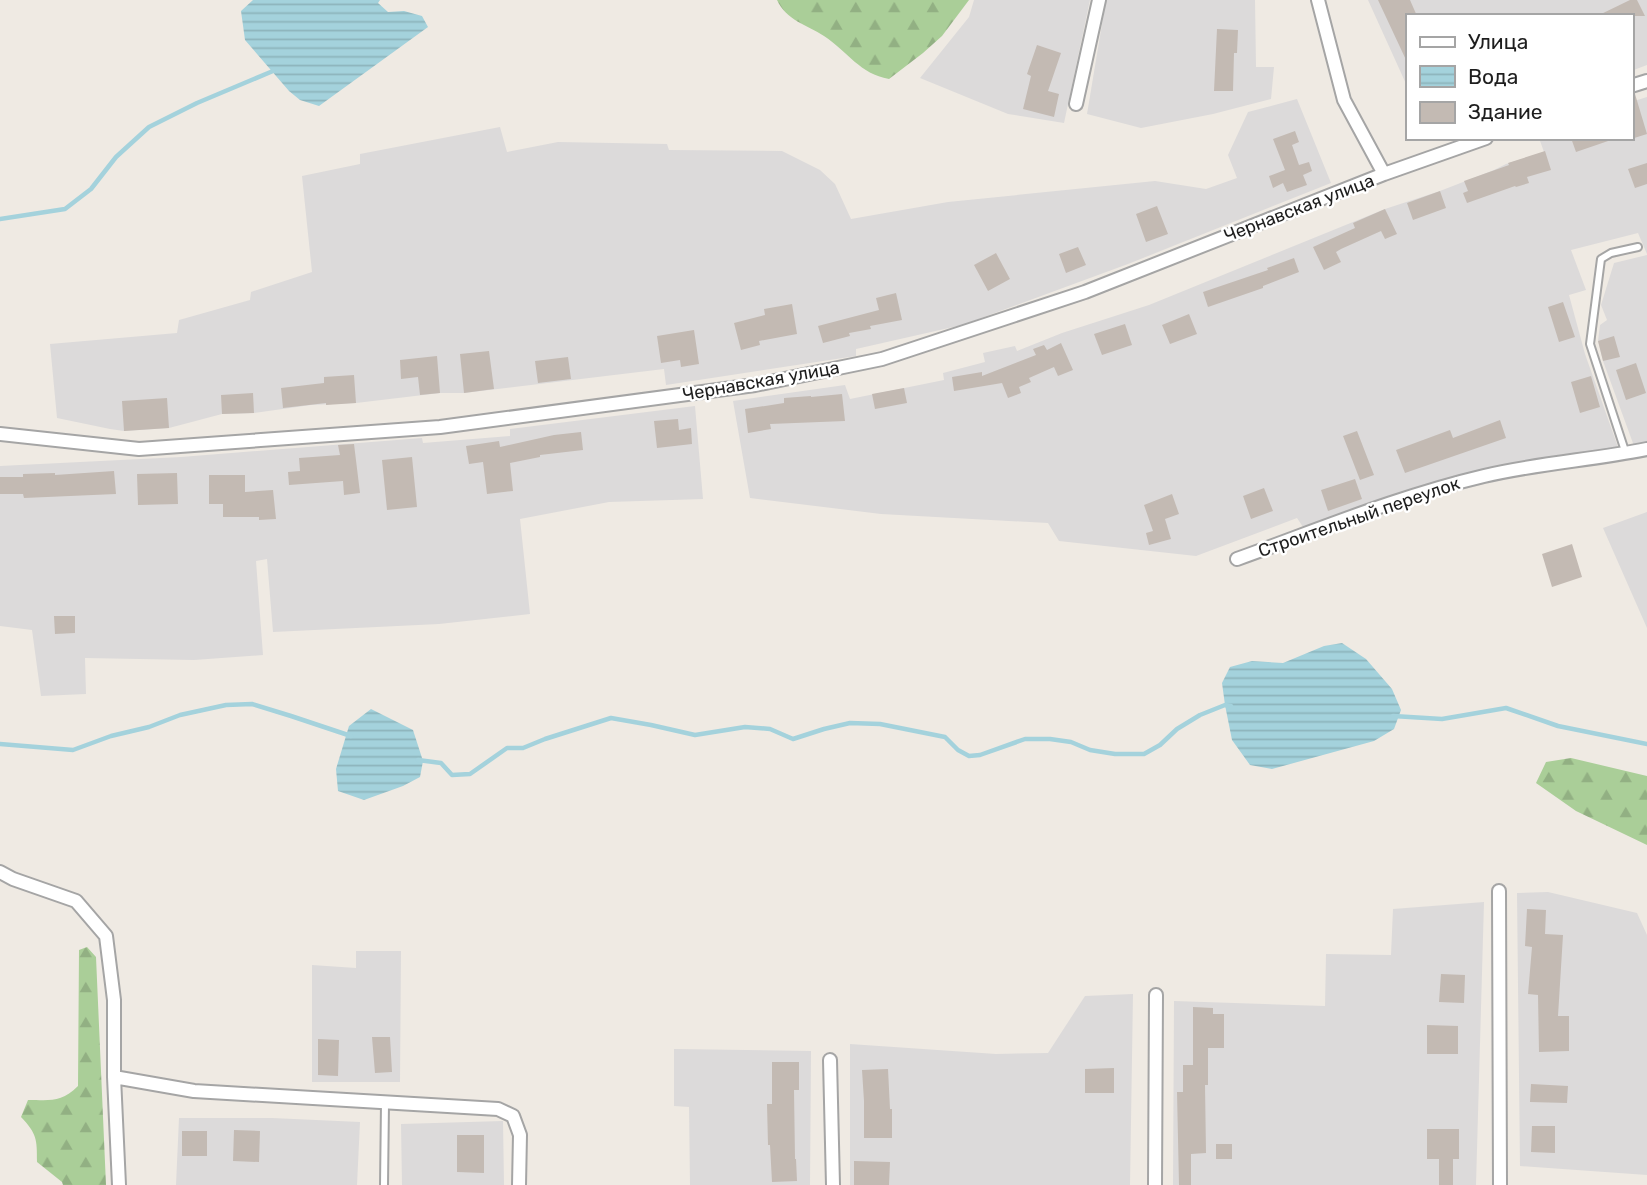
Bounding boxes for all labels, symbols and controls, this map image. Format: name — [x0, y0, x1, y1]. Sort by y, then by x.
legend — [1406, 14, 1633, 140]
text: Улица — [1468, 29, 1528, 54]
text: Вода — [1468, 64, 1518, 89]
text: Здание — [1468, 99, 1543, 124]
street label: Чернавская улица — [1221, 169, 1377, 247]
street label: Чернавская улица — [681, 356, 841, 406]
street label: Строительный переулок — [1255, 472, 1463, 562]

